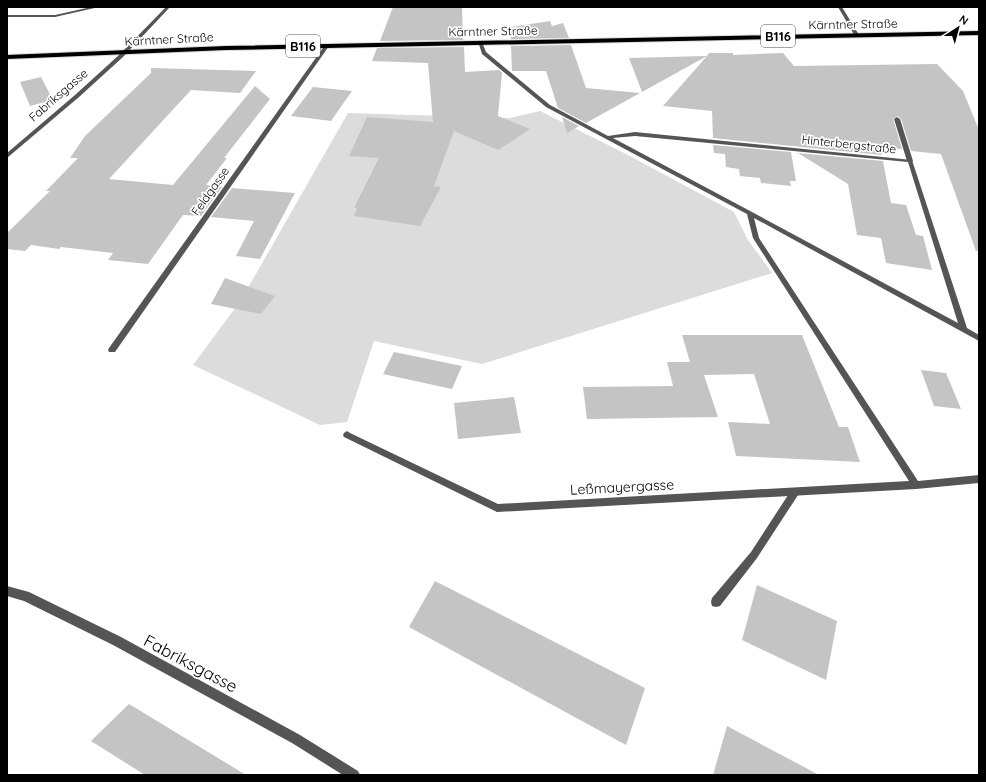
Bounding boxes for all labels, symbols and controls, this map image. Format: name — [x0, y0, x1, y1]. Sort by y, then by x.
north arrow — [938, 8, 978, 48]
text: N — [956, 12, 971, 28]
street label: Kärntner Straße — [808, 16, 898, 32]
street label: Kärntner Straße — [448, 23, 538, 39]
road number: B116 — [761, 25, 795, 47]
street label: Kärntner Straße — [124, 29, 214, 49]
road number: B116 — [286, 35, 320, 57]
street label: Fabriksgasse — [26, 65, 91, 125]
street label: Hinterbergstraße — [801, 132, 897, 156]
street label: Feldgasse — [188, 164, 232, 218]
street label: Leßmayergasse — [569, 475, 675, 499]
street label: Fabriksgasse — [140, 629, 242, 697]

